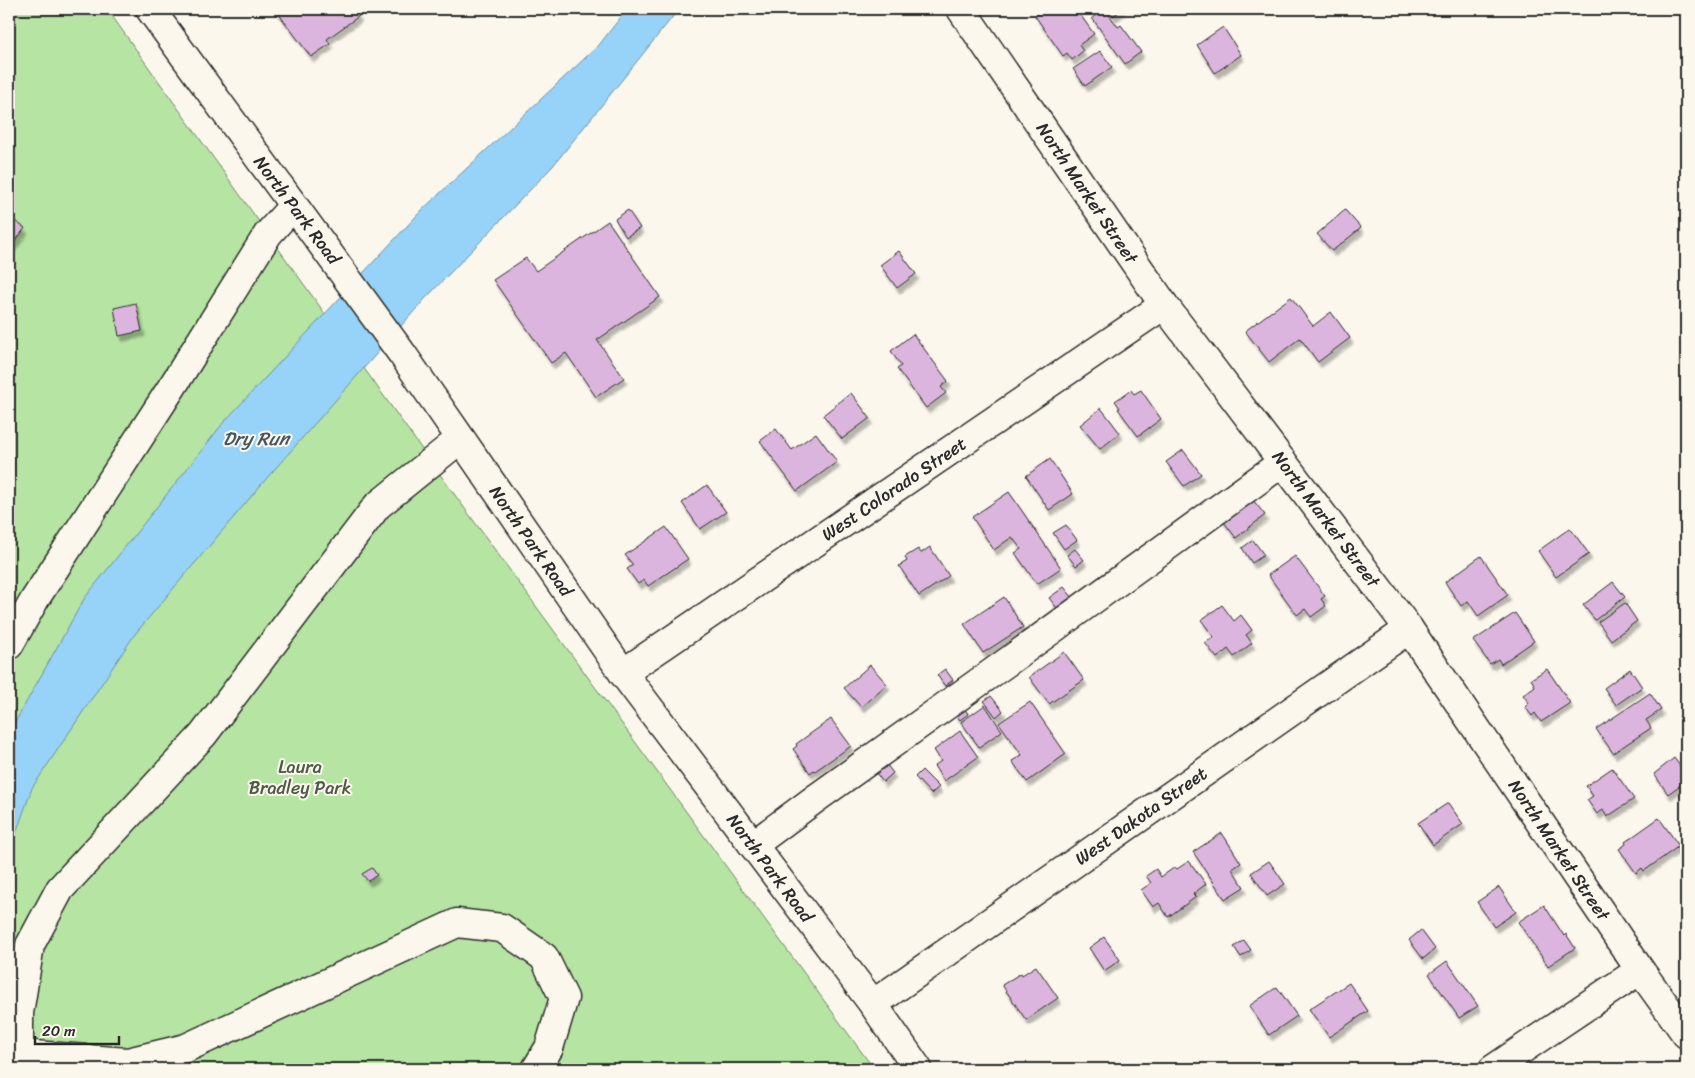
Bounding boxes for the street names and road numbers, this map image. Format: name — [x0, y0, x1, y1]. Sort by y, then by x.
street label: North Market Street — [1028, 116, 1147, 271]
street label: North Park Road — [245, 148, 350, 273]
street label: West Colorado Street — [815, 428, 973, 550]
street label: North Market Street — [1263, 443, 1389, 595]
street label: North Park Road — [481, 478, 582, 605]
street label: West Dakota Street — [1068, 758, 1214, 874]
street label: North Market Street — [1500, 773, 1619, 928]
street label: North Park Road — [718, 806, 823, 931]

